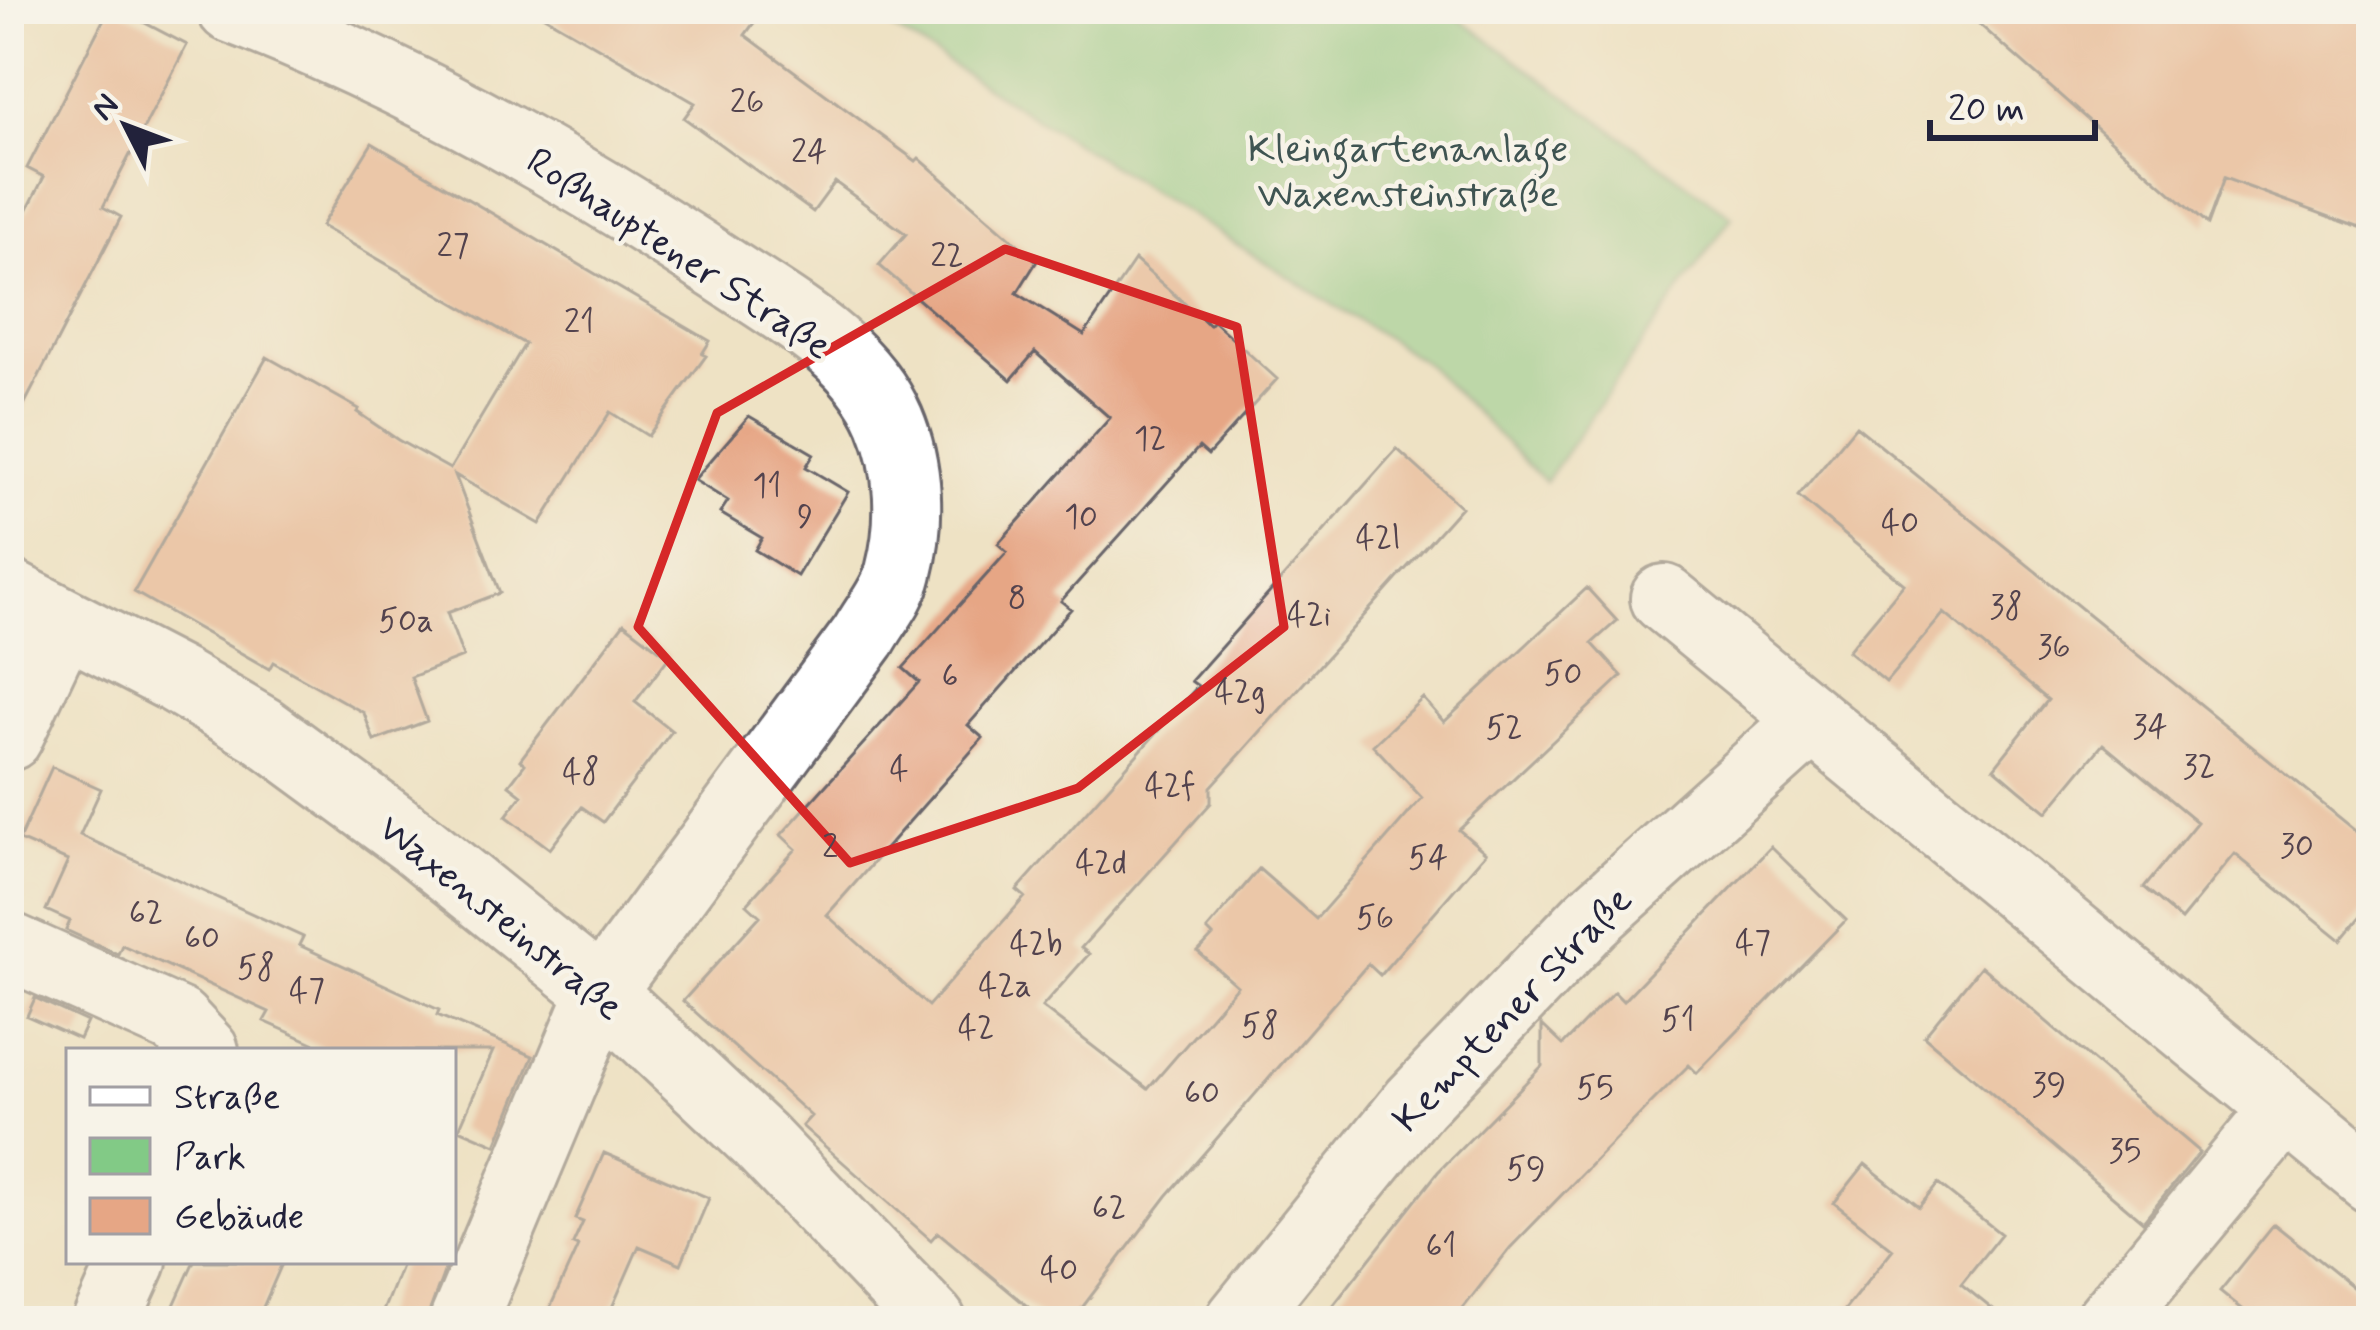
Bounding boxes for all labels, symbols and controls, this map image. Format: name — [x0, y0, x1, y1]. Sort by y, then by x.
north arrow — [66, 66, 186, 186]
scale bar — [1930, 66, 2095, 140]
house number: 26 — [730, 81, 764, 125]
text: N — [82, 85, 130, 131]
text: 20 m — [1948, 87, 2025, 134]
park label: Kleingartenanlage Waxensteinstraße — [1248, 125, 1568, 221]
house number: 24 — [791, 131, 827, 175]
street label: Roßhauptener Straße — [516, 137, 840, 373]
house number: 27 — [437, 225, 469, 269]
house number: 22 — [930, 235, 964, 279]
house number: 21 — [564, 301, 594, 345]
house number: 12 — [1134, 418, 1166, 462]
house number: 11 — [753, 465, 781, 509]
house number: 9 — [797, 496, 813, 540]
house number: 10 — [1064, 496, 1098, 540]
house number: 40 — [1881, 502, 1919, 546]
house number: 42l — [1356, 517, 1400, 561]
house number: 8 — [1008, 577, 1026, 621]
house number: 38 — [1990, 586, 2023, 630]
house number: 42i — [1287, 594, 1331, 638]
house number: 50a — [378, 600, 434, 644]
house number: 36 — [2037, 626, 2071, 670]
house number: 50 — [1544, 653, 1582, 697]
house number: 6 — [942, 655, 958, 699]
house number: 42g — [1215, 671, 1265, 715]
house number: 34 — [2133, 706, 2167, 750]
house number: 52 — [1485, 707, 1523, 751]
house number: 32 — [2183, 746, 2215, 790]
house number: 4 — [889, 748, 909, 792]
house number: 48 — [562, 751, 600, 795]
house number: 42f — [1145, 765, 1195, 809]
street label: Waxensteinstraße — [367, 804, 633, 1033]
house number: 30 — [2280, 825, 2314, 869]
house number: 2 — [822, 826, 838, 870]
house number: 54 — [1408, 837, 1448, 881]
house number: 42d — [1075, 842, 1127, 886]
street label: Kemptener Straße — [1383, 876, 1644, 1145]
house number: 62 — [129, 892, 163, 936]
house number: 56 — [1356, 897, 1394, 941]
house number: 60 — [184, 917, 220, 961]
house number: 47 — [1735, 922, 1771, 966]
house number: 42b — [1010, 923, 1062, 967]
house number: 58 — [237, 947, 275, 991]
house number: 42a — [978, 965, 1032, 1009]
house number: 47 — [289, 970, 325, 1014]
house number: 51 — [1661, 999, 1695, 1043]
house number: 58 — [1241, 1005, 1279, 1049]
house number: 42 — [958, 1007, 994, 1051]
legend — [66, 1048, 456, 1264]
house number: 39 — [2032, 1064, 2066, 1108]
house number: 55 — [1576, 1067, 1614, 1111]
house number: 60 — [1184, 1072, 1220, 1116]
text: Straße — [174, 1075, 280, 1122]
house number: 35 — [2109, 1130, 2141, 1174]
text: Park — [174, 1135, 246, 1182]
house number: 59 — [1506, 1148, 1546, 1192]
house number: 62 — [1092, 1187, 1126, 1231]
text: Gebäude — [174, 1195, 304, 1242]
house number: 61 — [1425, 1225, 1457, 1269]
house number: 40 — [1040, 1249, 1078, 1293]

